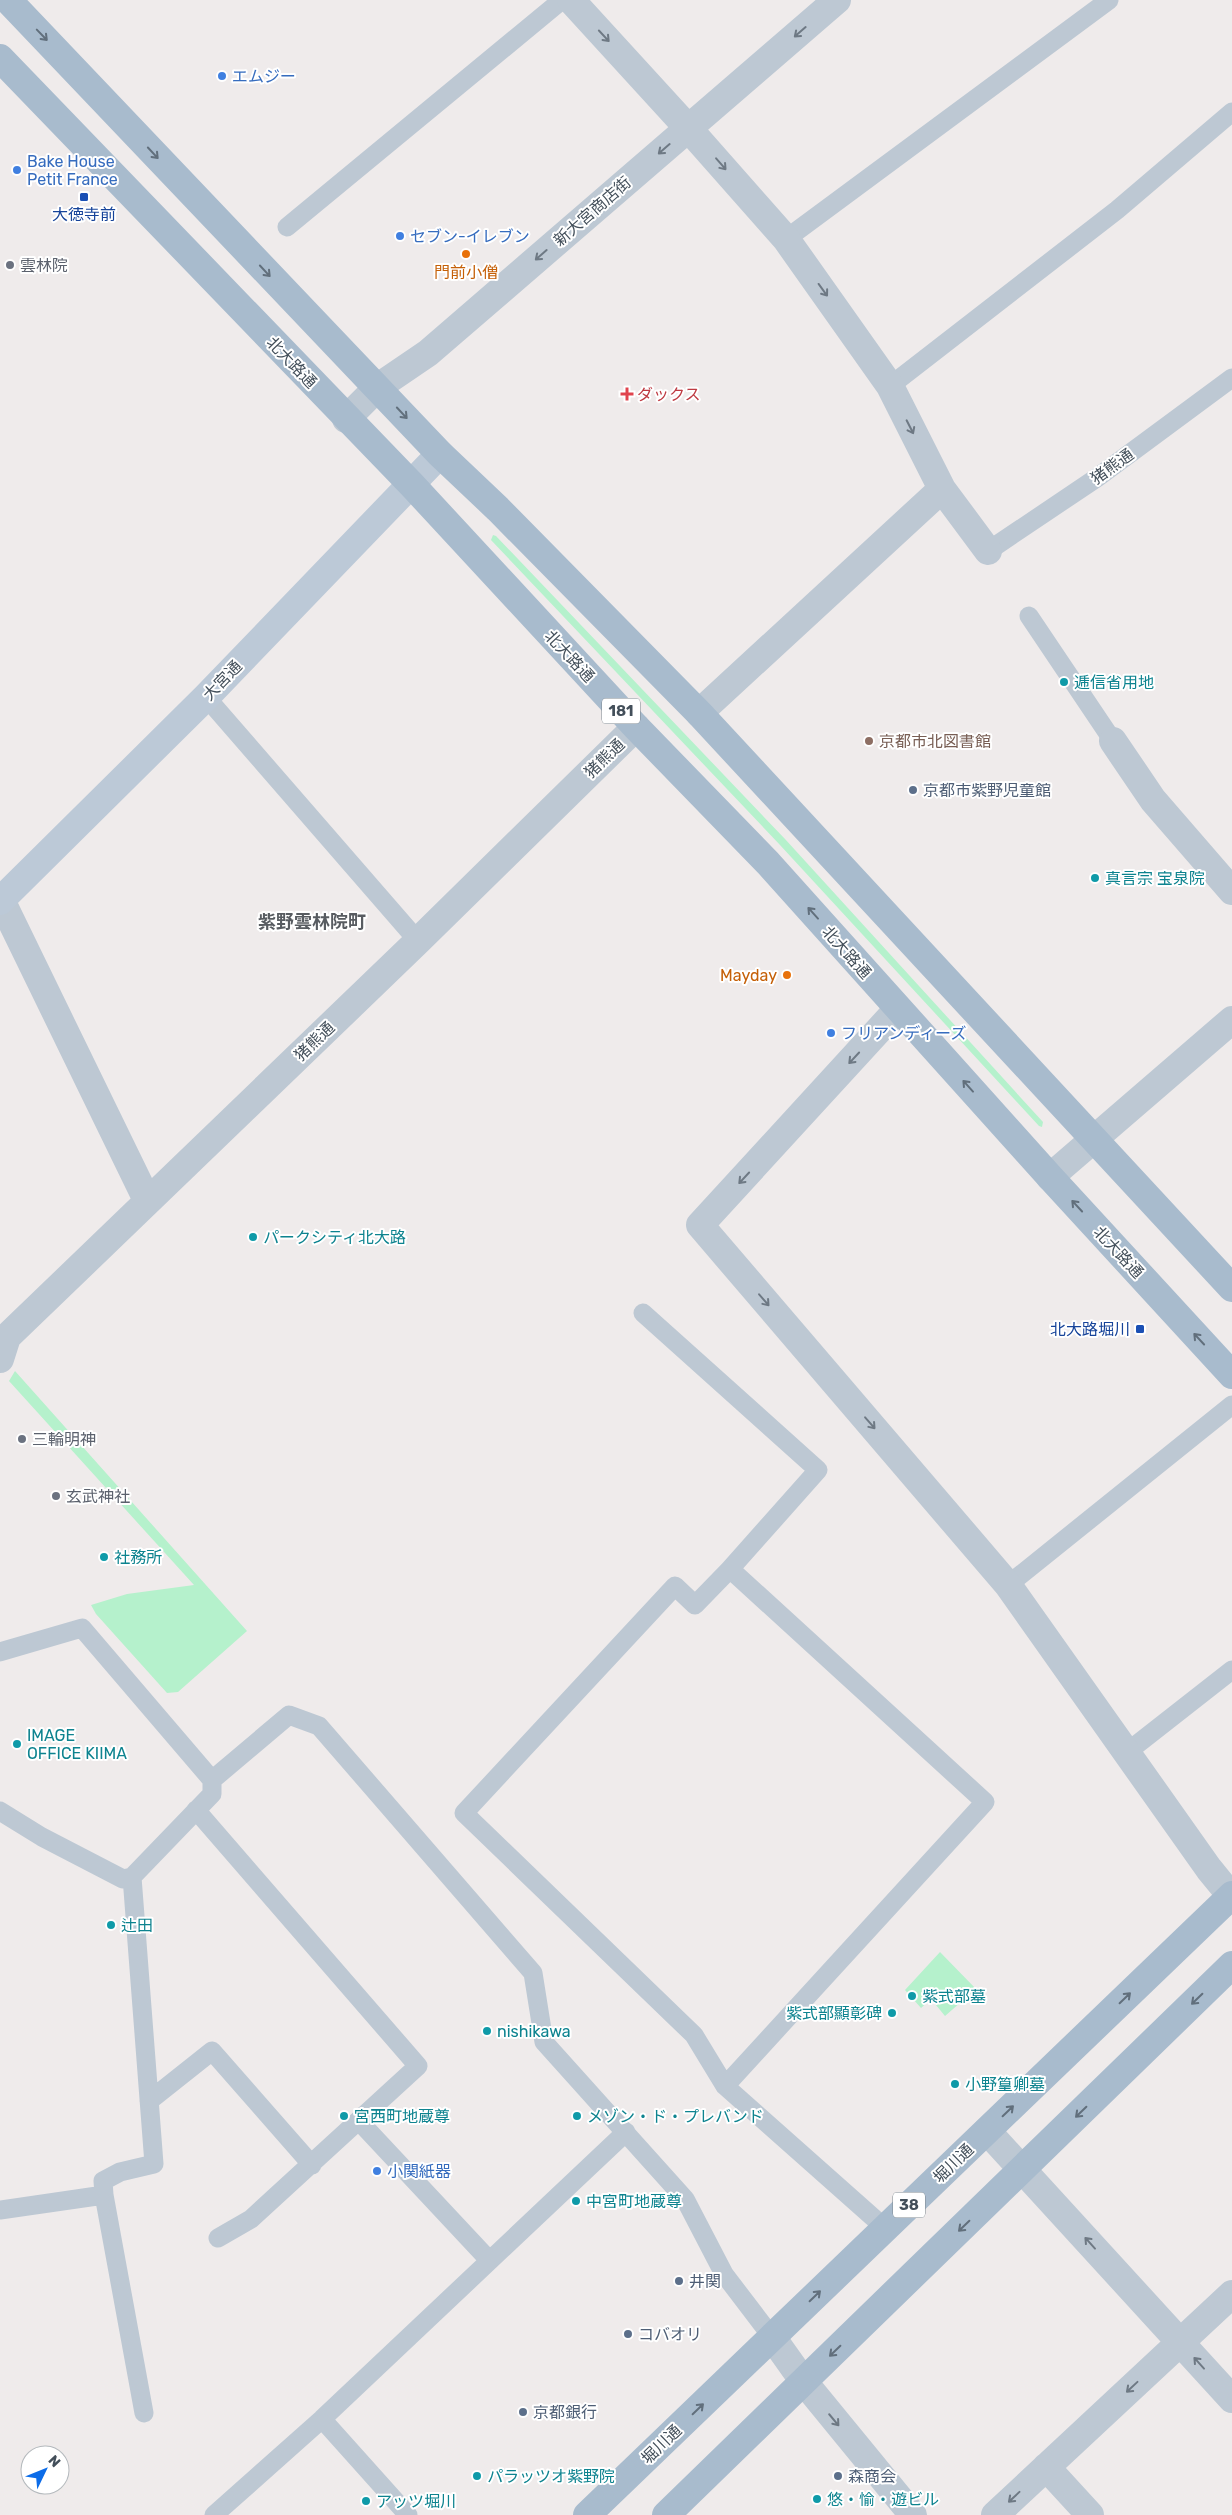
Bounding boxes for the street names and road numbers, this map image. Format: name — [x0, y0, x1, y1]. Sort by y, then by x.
street label: 新大宮商店街 — [550, 173, 635, 250]
street label: 北大路通 — [263, 333, 321, 392]
street label: 猪熊通 — [1087, 445, 1137, 488]
street label: 北大路通 — [541, 626, 598, 686]
street label: 大宮通 — [199, 656, 246, 704]
road number: 181 — [602, 698, 640, 724]
street label: 猪熊通 — [580, 735, 628, 782]
street label: 北大路通 — [818, 922, 875, 982]
street label: 猪熊通 — [290, 1018, 338, 1065]
street label: 北大路通 — [1090, 1222, 1147, 1282]
street label: 堀川通 — [929, 2140, 977, 2187]
road number: 38 — [893, 2192, 925, 2218]
street label: 堀川通 — [637, 2421, 685, 2468]

